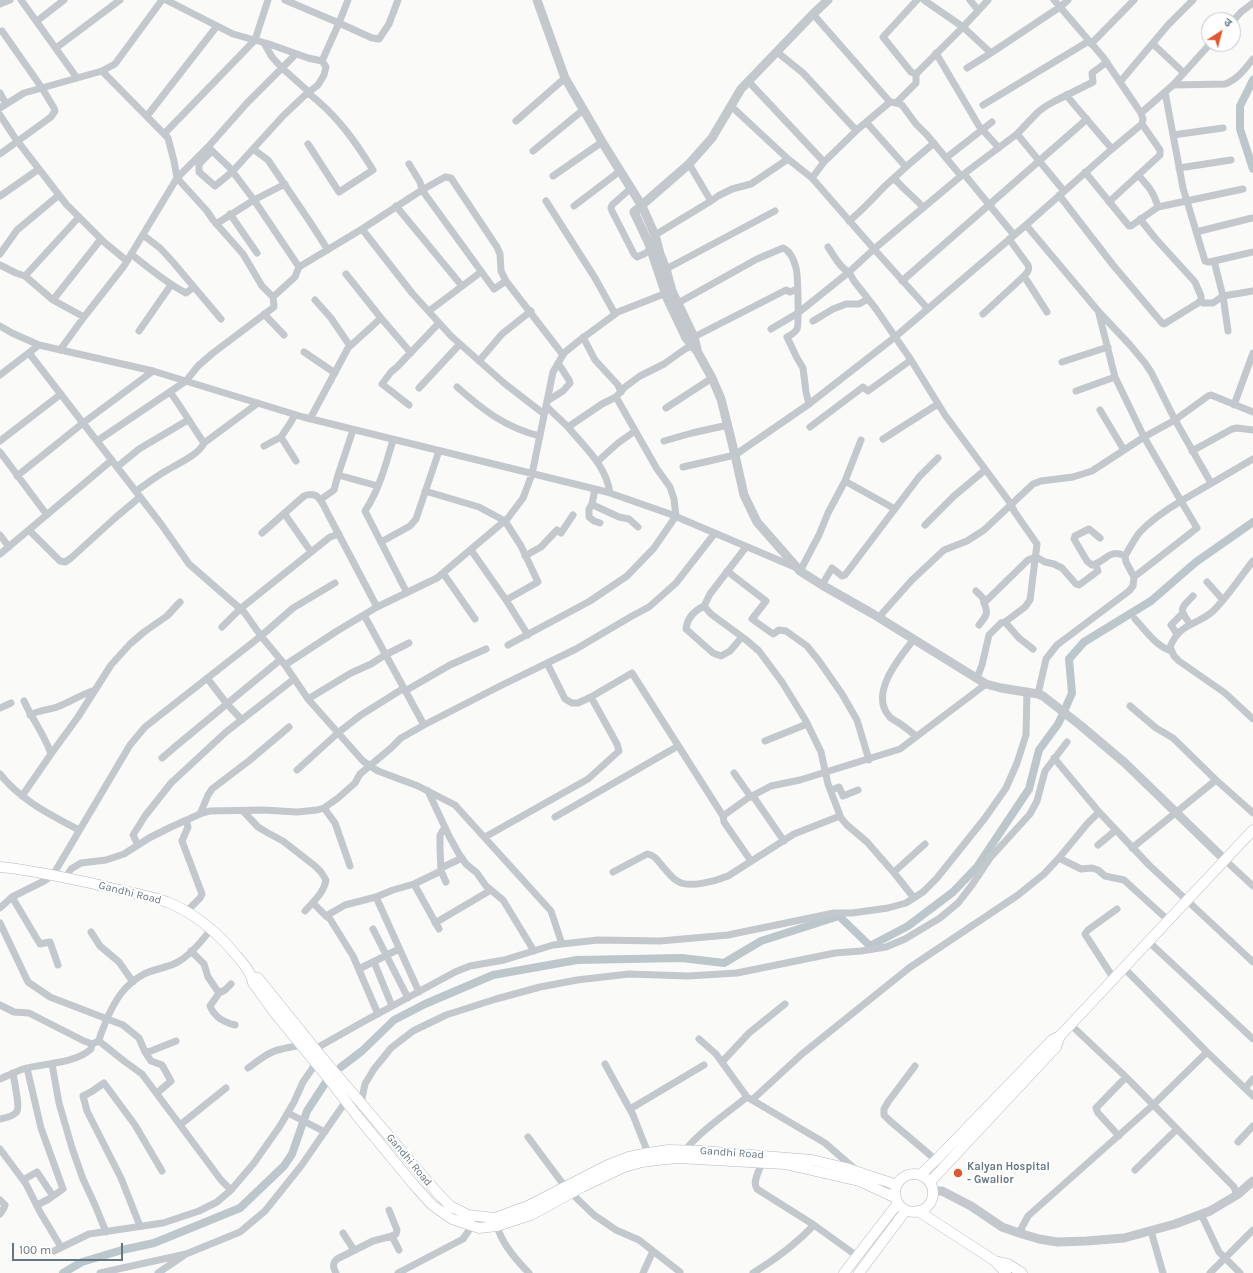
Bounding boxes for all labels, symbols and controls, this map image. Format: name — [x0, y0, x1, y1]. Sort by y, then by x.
north arrow — [1201, 12, 1241, 52]
text: उ — [1221, 16, 1234, 30]
street label: Gandhi Road — [97, 879, 163, 907]
street label: Gandhi Road — [383, 1131, 435, 1189]
street label: Gandhi Road — [700, 1144, 764, 1162]
place label: Kalyan Hospital - Gwalior — [967, 1160, 1050, 1186]
marker: Kalyan Hospital - Gwalior — [952, 1167, 964, 1179]
scale bar — [14, 1235, 125, 1261]
text: 100 m — [19, 1243, 51, 1257]

